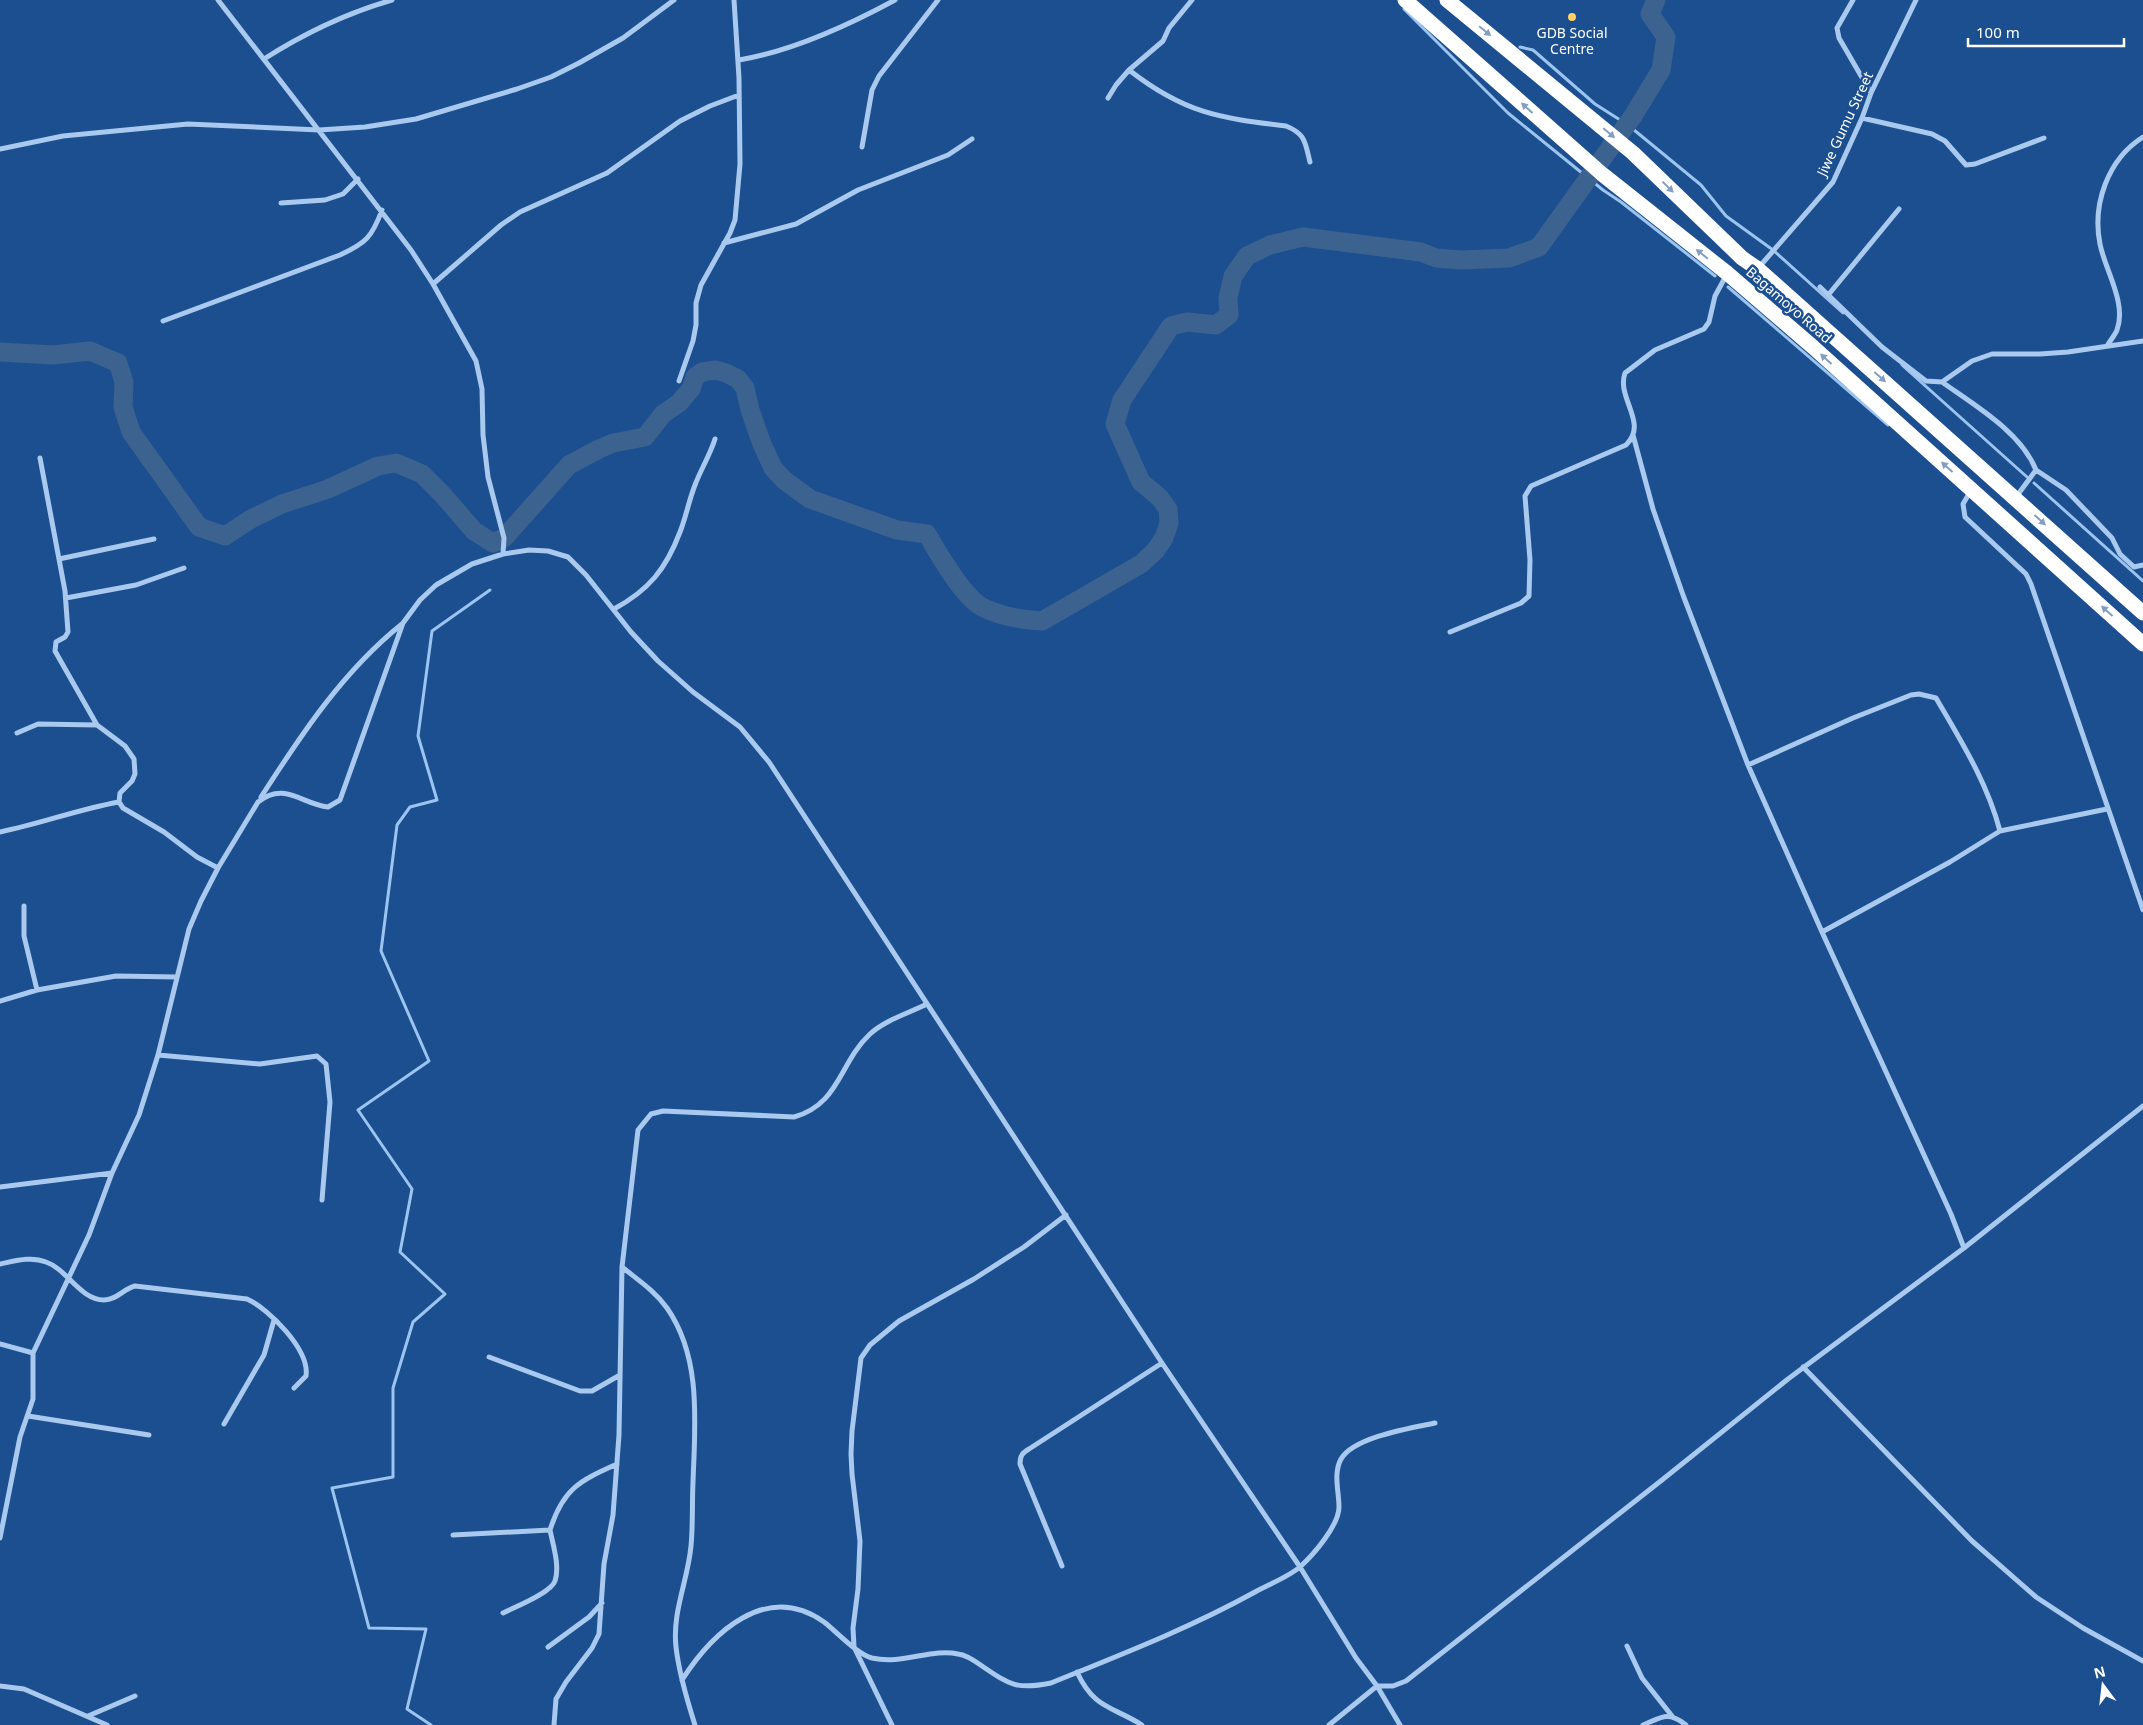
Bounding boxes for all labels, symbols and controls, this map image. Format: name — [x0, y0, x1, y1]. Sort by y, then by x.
marker: GDB Social Centre — [1566, 11, 1578, 23]
scale bar — [1968, 15, 2124, 47]
text: 100 m — [1976, 22, 2020, 42]
place label: GDB Social Centre — [1536, 23, 1608, 58]
one-way arrow — [1478, 25, 1491, 36]
street label: Jiwe Gumu Street — [1811, 68, 1877, 181]
one-way arrow — [1520, 102, 1533, 113]
one-way arrow — [1603, 128, 1616, 139]
one-way arrow — [1662, 181, 1674, 193]
one-way arrow — [1696, 248, 1709, 259]
street label: Bagamoyo Road — [1742, 262, 1836, 347]
one-way arrow — [1820, 353, 1832, 365]
one-way arrow — [1873, 372, 1886, 383]
one-way arrow — [1942, 461, 1954, 473]
one-way arrow — [2034, 514, 2046, 526]
one-way arrow — [2100, 606, 2113, 617]
north arrow — [2078, 1660, 2128, 1710]
text: N — [2092, 1661, 2107, 1683]

